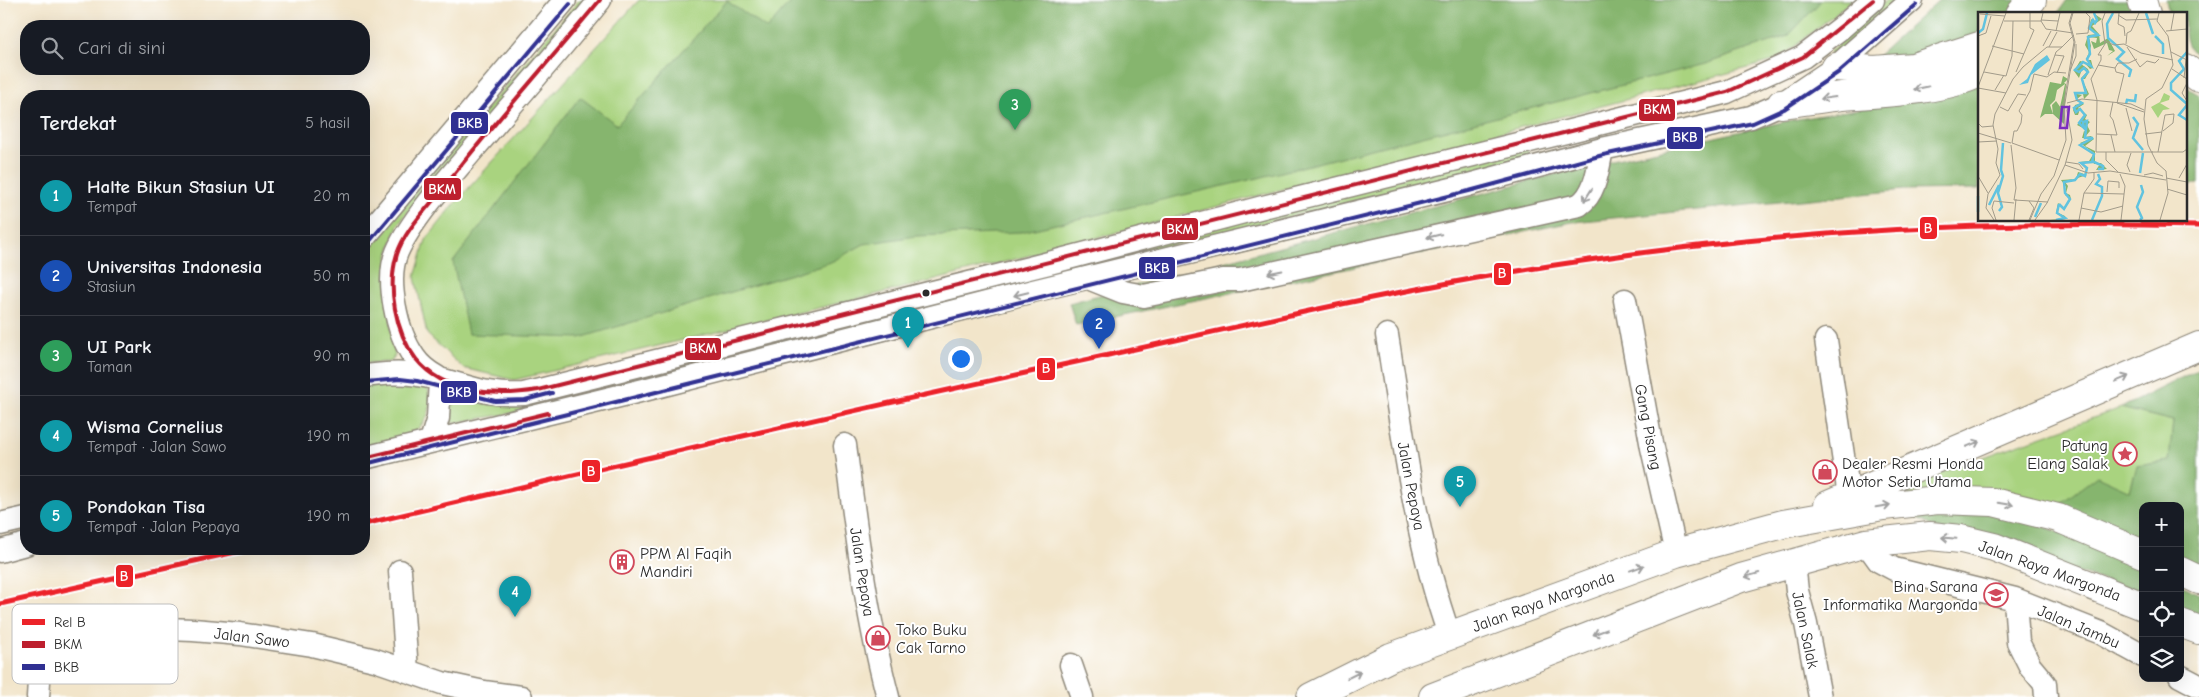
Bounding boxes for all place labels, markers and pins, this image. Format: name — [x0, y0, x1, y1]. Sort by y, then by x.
pin: 3 — [999, 89, 1031, 130]
unlabelled marker — [921, 288, 931, 298]
pin: 1 — [892, 307, 924, 348]
pin: 2 — [1083, 308, 1115, 349]
place label: Patung Elang Salak — [2027, 437, 2108, 473]
place icon: Patung Elang Salak — [2112, 441, 2138, 467]
place label: Dealer Resmi Honda Motor Setia Utama — [1842, 455, 1983, 491]
shop icon: Dealer Resmi Honda Motor Setia Utama — [1812, 459, 1838, 485]
pin: 5 — [1444, 466, 1476, 507]
place label: PPM Al Faqih Mandiri — [640, 545, 732, 581]
building icon: PPM Al Faqih Mandiri — [609, 549, 635, 575]
pin: 4 — [499, 576, 531, 617]
place label: Bina Sarana Informatika Margonda — [1823, 578, 1978, 614]
school or university icon: Bina Sarana Informatika Margonda — [1983, 582, 2009, 608]
place label: Toko Buku Cak Tarno — [896, 621, 967, 657]
shop icon: Toko Buku Cak Tarno — [865, 625, 891, 651]

